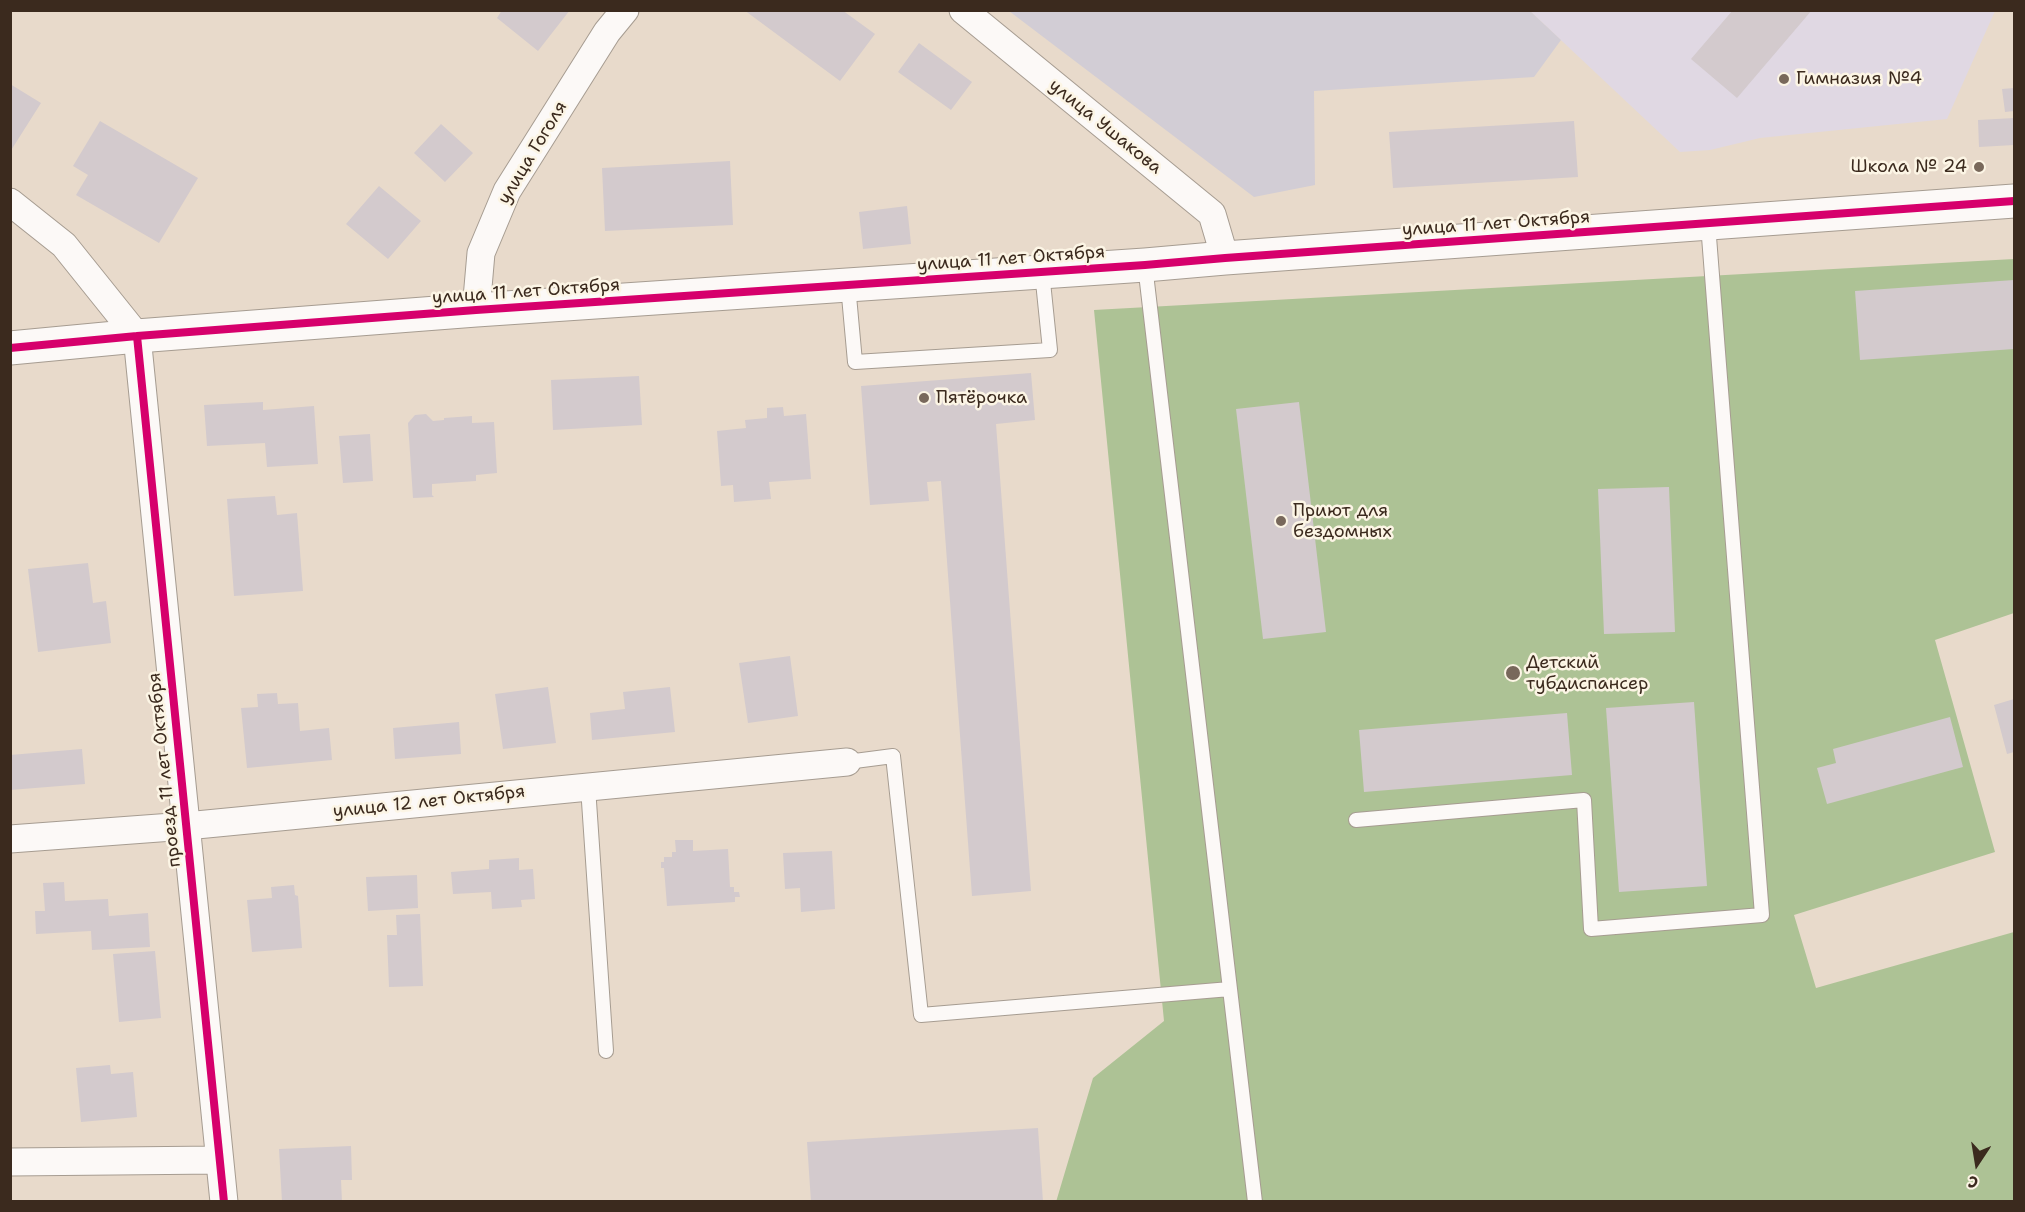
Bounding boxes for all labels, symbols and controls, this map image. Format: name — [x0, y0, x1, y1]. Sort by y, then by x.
place label: Гимназия №4 — [1796, 68, 1922, 90]
marker: Гимназия №4 — [1777, 72, 1791, 86]
street label: улица Ушакова — [1044, 75, 1166, 179]
street label: улица Гоголя — [494, 98, 572, 208]
place label: Школа № 24 — [1851, 156, 1967, 178]
marker: Школа № 24 — [1972, 160, 1986, 174]
street label: улица 11 лет Октября — [1401, 207, 1591, 241]
street label: улица 11 лет Октября — [916, 242, 1106, 276]
street label: улица 11 лет Октября — [431, 275, 621, 309]
place label: Пятёрочка — [936, 387, 1027, 409]
marker: Пятёрочка — [917, 391, 931, 405]
place label: Приют для бездомных — [1293, 500, 1392, 542]
marker: Приют для бездомных — [1274, 514, 1288, 528]
place label: Детский тубдиспансер — [1526, 652, 1648, 694]
marker: Детский тубдиспансер — [1504, 664, 1522, 682]
street label: проезд 11 лет Октября — [144, 672, 186, 868]
street label: улица 12 лет Октября — [332, 781, 526, 823]
north arrow — [1947, 1134, 2007, 1194]
text: С — [1966, 1171, 1980, 1193]

